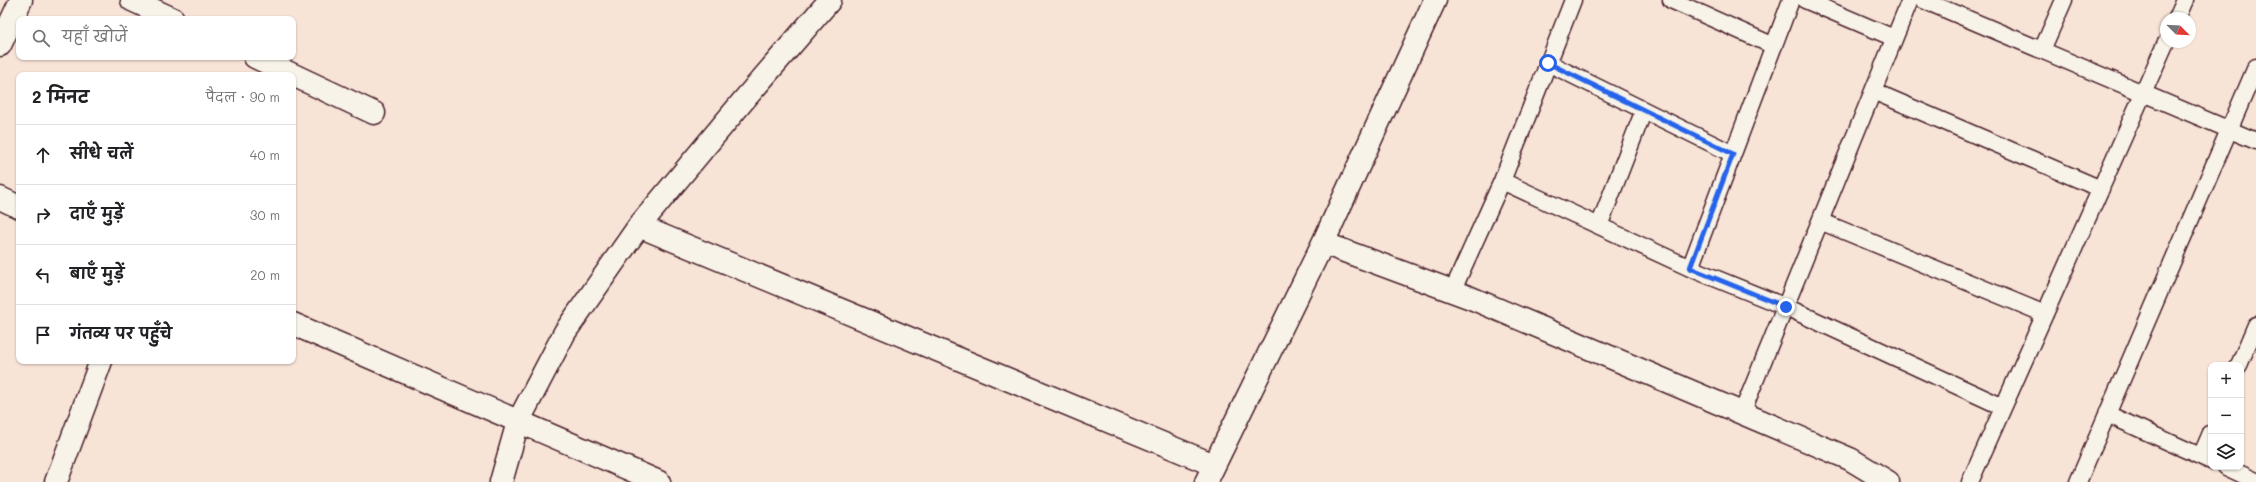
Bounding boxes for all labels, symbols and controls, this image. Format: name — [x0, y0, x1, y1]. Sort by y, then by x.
north arrow — [2160, 12, 2196, 48]
search box — [16, 16, 296, 60]
text: यहाँ खोजें — [62, 26, 127, 46]
icon: search — [30, 27, 52, 49]
route start — [1539, 54, 1557, 72]
text: 2 मिनट — [32, 85, 89, 107]
text: पैदल · 90 m — [206, 88, 280, 105]
text: सीधे चलें — [70, 143, 133, 163]
icon: ahead — [32, 144, 54, 166]
text: 40 m — [250, 146, 280, 163]
text: दाएँ मुड़ें — [70, 203, 124, 223]
icon: right — [32, 204, 54, 226]
text: 30 m — [250, 206, 280, 223]
text: बाएँ मुड़ें — [70, 263, 124, 283]
icon: left — [32, 264, 54, 286]
text: 20 m — [250, 266, 280, 283]
route end — [1777, 298, 1795, 316]
text: गंतव्य पर पहुँचे — [70, 323, 172, 343]
icon: arrive — [32, 324, 54, 346]
map controls — [2208, 362, 2244, 470]
button: + — [2208, 362, 2244, 398]
button: − — [2208, 398, 2244, 434]
button: layers — [2208, 434, 2244, 470]

